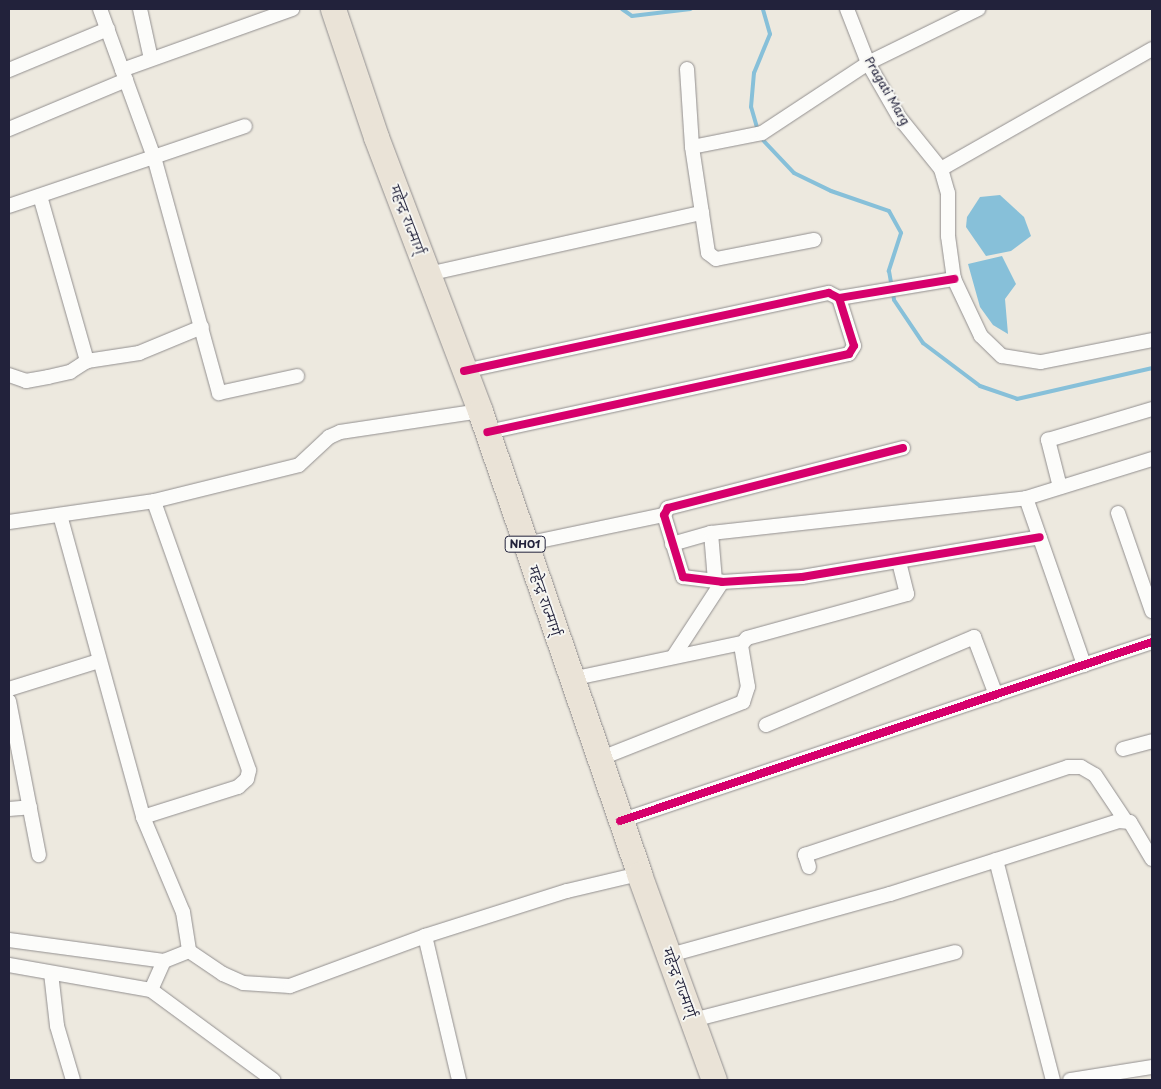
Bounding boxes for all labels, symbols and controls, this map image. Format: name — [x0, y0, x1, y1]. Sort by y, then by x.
street label: Pragati Marg — [861, 54, 913, 128]
street label: महेन्द्र राज्मार्ग् — [387, 183, 427, 257]
road number: NH01 — [504, 536, 546, 552]
street label: महेन्द्र राज्मार्ग् — [525, 564, 563, 638]
street label: महेन्द्र राज्मार्ग् — [660, 946, 698, 1020]

